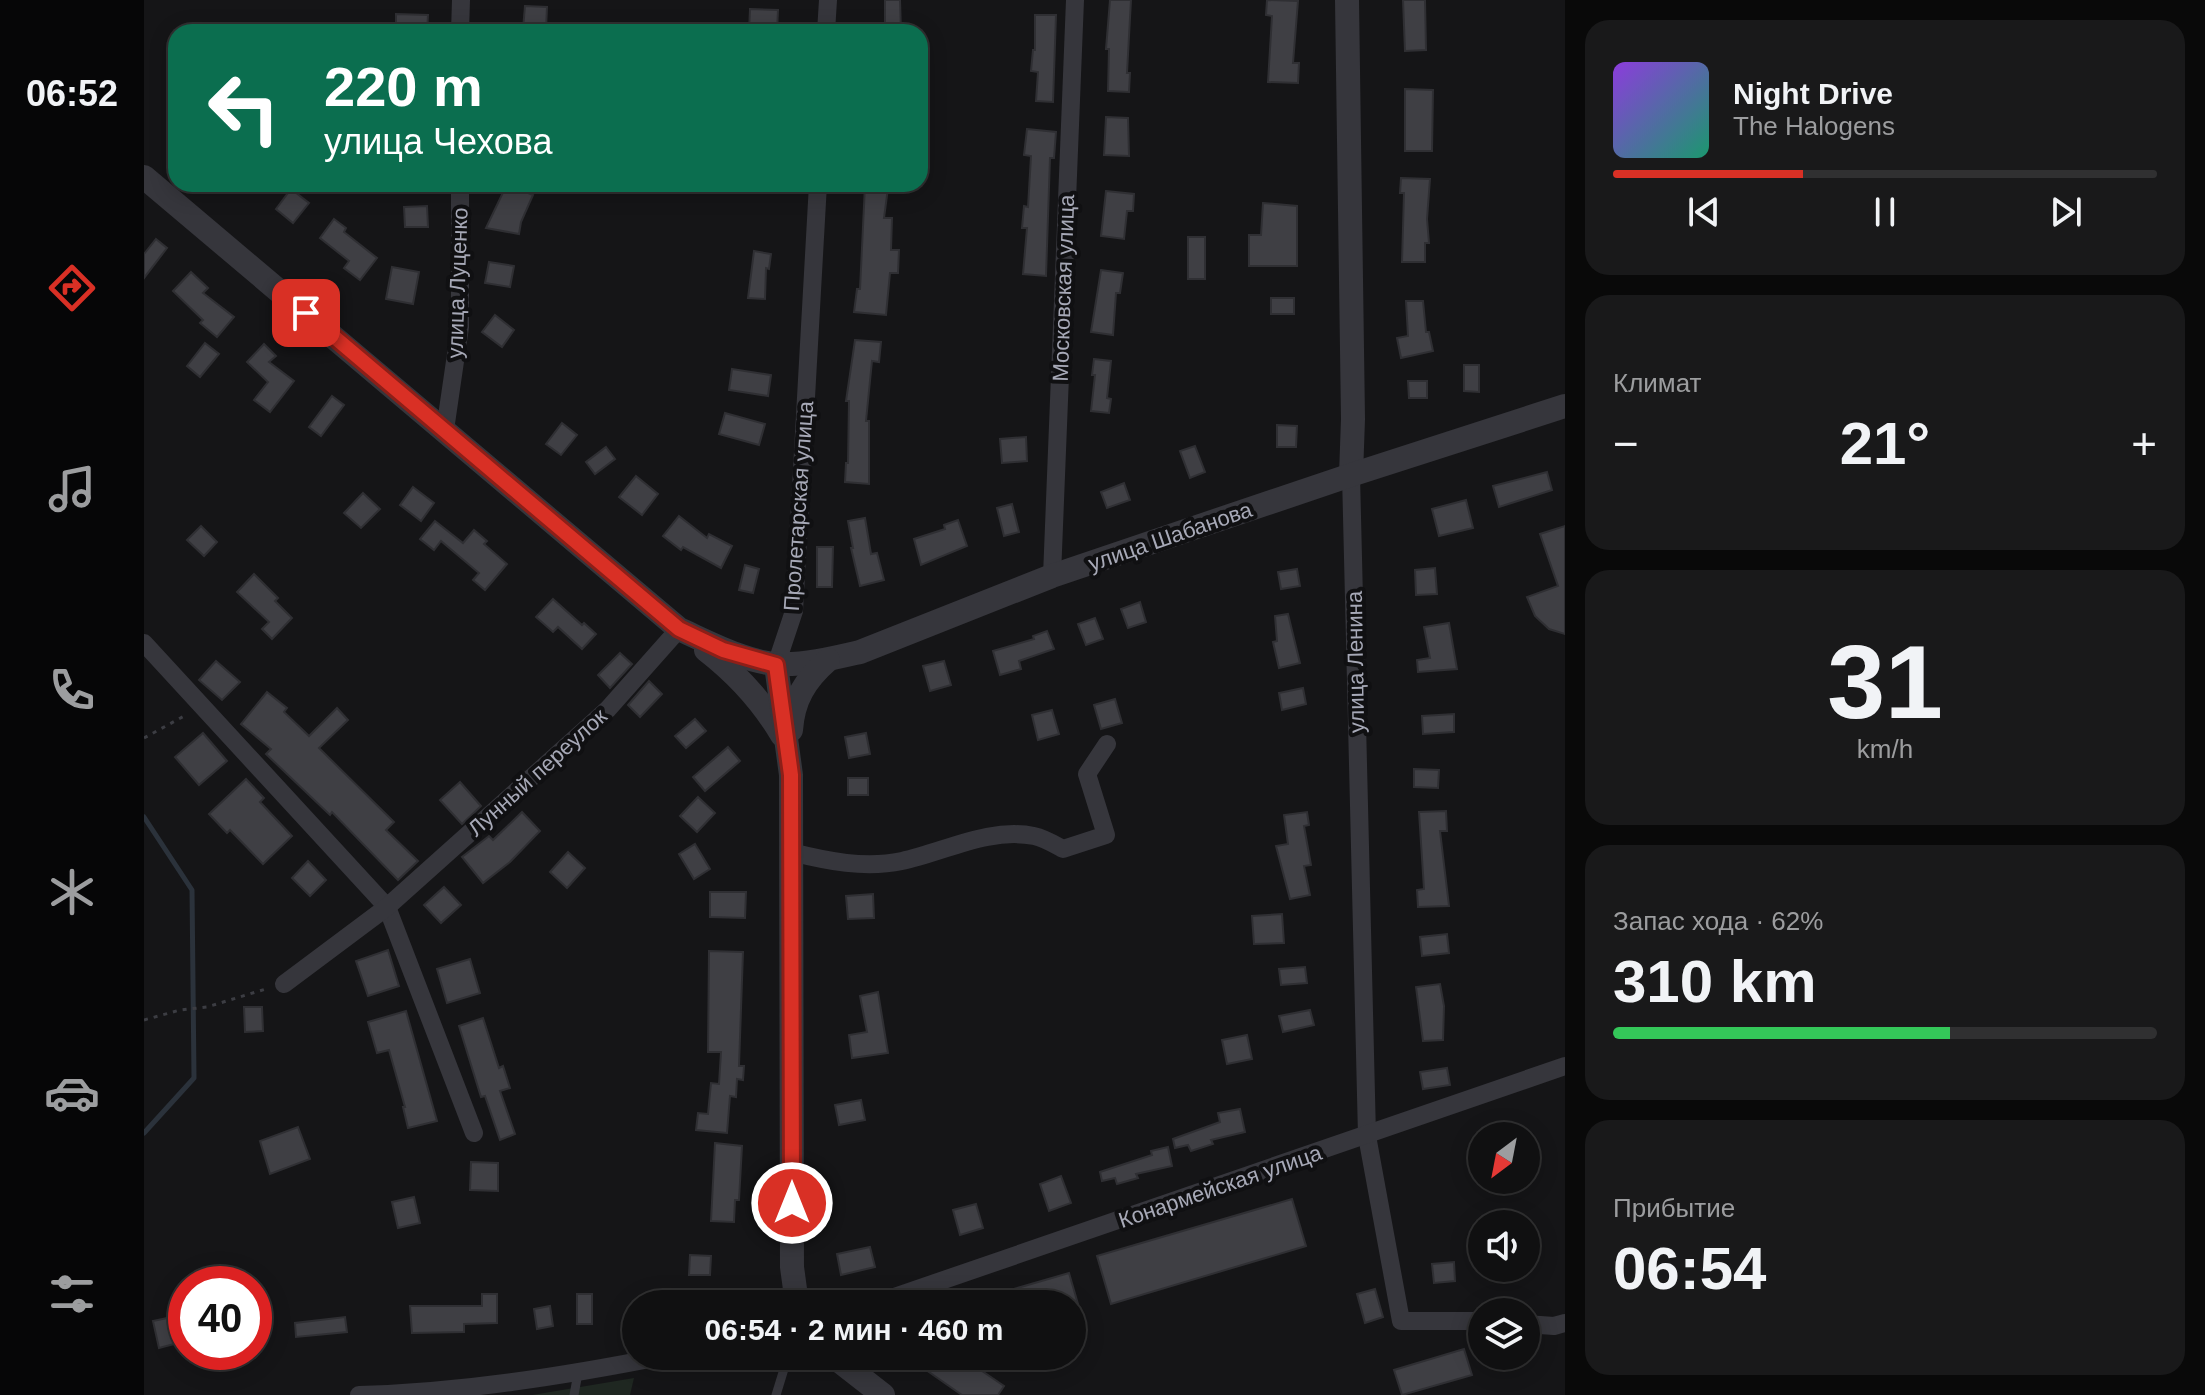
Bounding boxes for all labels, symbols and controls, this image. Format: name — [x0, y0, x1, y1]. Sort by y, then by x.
text: 220 m — [324, 55, 483, 118]
icon: left — [192, 56, 296, 160]
text: 06:52 — [26, 73, 118, 114]
text: Night Drive — [1733, 77, 1893, 110]
text: The Halogens — [1733, 111, 1895, 141]
text: улица Чехова — [324, 121, 553, 162]
icon: previous — [1682, 190, 1726, 234]
icon: pause — [1863, 190, 1907, 234]
icon: next — [2044, 190, 2088, 234]
street label: Московская улица — [1048, 193, 1079, 382]
street label: улица Луценко — [442, 207, 473, 359]
icon: directions — [44, 260, 100, 316]
pin — [272, 279, 340, 347]
icon: arrive — [284, 291, 328, 335]
text: Климат — [1613, 368, 1702, 398]
street label: Пролетарская улица — [779, 400, 818, 612]
text: 21° — [1840, 410, 1930, 477]
text: − — [1613, 419, 1639, 468]
text: + — [2131, 419, 2157, 468]
icon: music — [44, 461, 100, 517]
street label: улица Шабанова — [1085, 497, 1256, 576]
street label: улица Ленина — [1342, 590, 1369, 733]
text: 31 — [1827, 624, 1943, 740]
icon: phone — [44, 662, 100, 718]
street label: Лунный переулок — [463, 703, 612, 841]
text: km/h — [1857, 734, 1913, 764]
icon: climate — [44, 864, 100, 920]
text: Запас хода · 62% — [1613, 906, 1823, 936]
text: 310 km — [1613, 948, 1817, 1015]
icon: car — [44, 1065, 100, 1121]
north arrow — [1468, 1122, 1540, 1194]
map controls — [1468, 1122, 1540, 1370]
street label: Конармейская улица — [1115, 1140, 1326, 1233]
position arrow — [750, 1161, 834, 1245]
text: Прибытие — [1613, 1193, 1735, 1223]
button: sound — [1468, 1210, 1540, 1282]
text: 06:54 — [1613, 1235, 1766, 1302]
icon: filters — [44, 1266, 100, 1322]
speed limit sign: 40 — [168, 1266, 272, 1370]
button: layers — [1468, 1298, 1540, 1370]
text: 06:54 · 2 мин · 460 m — [705, 1313, 1003, 1346]

